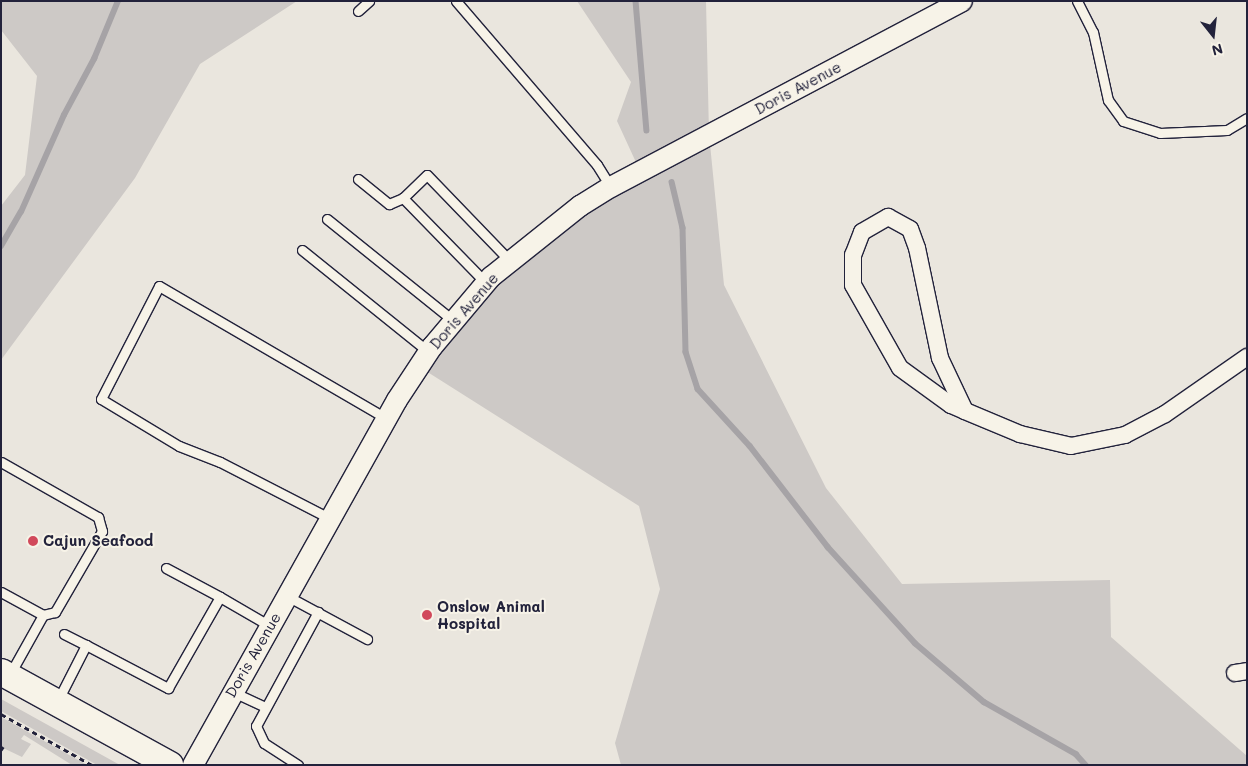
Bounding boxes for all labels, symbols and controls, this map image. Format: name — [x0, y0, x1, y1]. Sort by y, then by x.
north arrow — [1188, 10, 1238, 60]
text: N — [1210, 39, 1225, 60]
street label: Doris Avenue — [752, 58, 844, 118]
street label: Doris Avenue — [426, 269, 502, 353]
place label: Cajun Seafood — [43, 532, 153, 550]
marker: Cajun Seafood — [27, 535, 39, 547]
place label: Onslow Animal Hospital — [437, 597, 545, 632]
street label: Doris Avenue — [221, 609, 285, 701]
marker: Onslow Animal Hospital — [421, 609, 433, 621]

